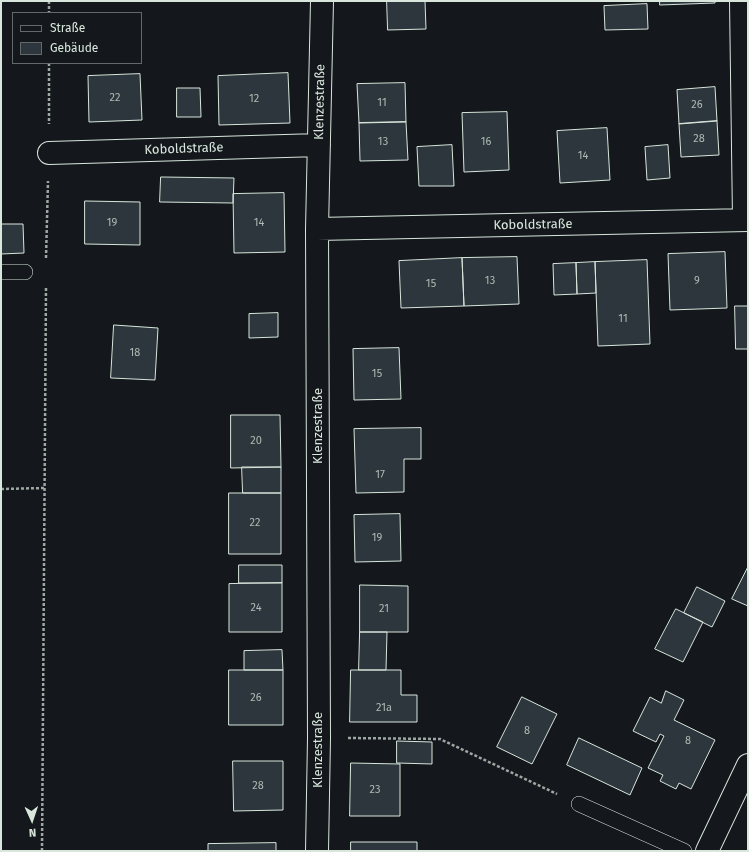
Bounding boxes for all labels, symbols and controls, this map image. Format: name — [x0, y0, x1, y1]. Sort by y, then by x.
legend — [12, 12, 142, 64]
text: Straße — [50, 21, 85, 35]
text: Gebäude — [50, 41, 98, 55]
street label: Klenzestraße — [312, 64, 328, 140]
house number: 22 — [110, 91, 120, 105]
house number: 12 — [249, 92, 259, 106]
house number: 11 — [377, 96, 387, 110]
house number: 26 — [691, 98, 703, 112]
house number: 28 — [693, 132, 705, 146]
house number: 13 — [378, 135, 388, 149]
house number: 16 — [481, 135, 491, 149]
street label: Koboldstraße — [144, 140, 224, 158]
house number: 14 — [578, 149, 588, 163]
house number: 19 — [107, 216, 117, 230]
house number: 14 — [254, 216, 264, 230]
street label: Koboldstraße — [493, 217, 573, 233]
house number: 13 — [485, 274, 495, 288]
house number: 9 — [694, 274, 700, 288]
house number: 15 — [426, 277, 436, 291]
house number: 11 — [618, 312, 628, 326]
house number: 18 — [130, 346, 140, 360]
house number: 15 — [372, 367, 382, 381]
street label: Klenzestraße — [310, 388, 326, 464]
house number: 20 — [250, 434, 262, 448]
house number: 17 — [375, 468, 385, 482]
house number: 22 — [250, 516, 260, 530]
house number: 19 — [372, 531, 382, 545]
house number: 24 — [251, 601, 261, 615]
house number: 21 — [379, 602, 389, 616]
house number: 26 — [250, 691, 262, 705]
house number: 21a — [376, 701, 392, 715]
street label: Klenzestraße — [310, 712, 326, 788]
house number: 8 — [524, 724, 530, 738]
house number: 8 — [685, 734, 691, 748]
house number: 28 — [252, 779, 264, 793]
house number: 23 — [370, 783, 380, 797]
north arrow — [12, 800, 52, 840]
text: N — [29, 826, 37, 839]

